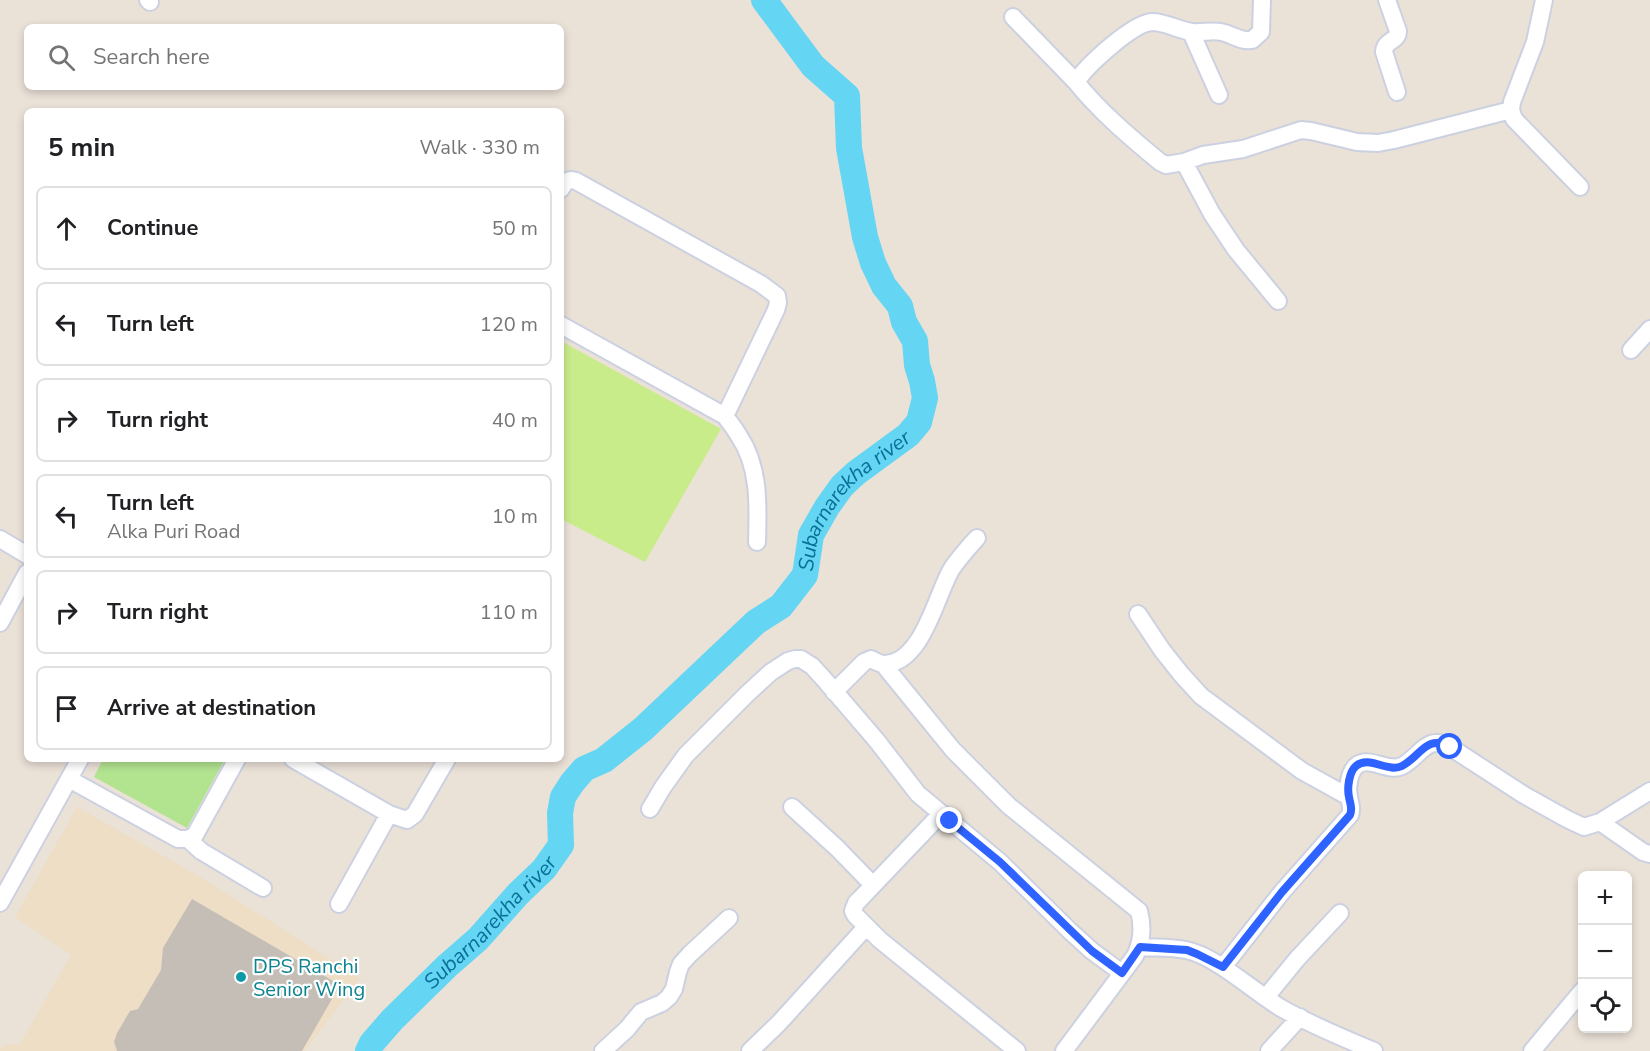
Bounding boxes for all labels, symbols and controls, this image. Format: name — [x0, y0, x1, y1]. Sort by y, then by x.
search box — [24, 24, 564, 90]
icon: search — [45, 41, 78, 74]
text: Search here — [93, 42, 210, 72]
text: 5 min — [48, 130, 115, 165]
text: Walk · 330 m — [420, 134, 540, 161]
icon: ahead — [50, 212, 83, 245]
text: Continue — [107, 213, 198, 243]
text: 50 m — [492, 215, 538, 242]
icon: left — [50, 308, 83, 341]
text: Turn left — [107, 309, 194, 339]
text: 120 m — [480, 311, 538, 338]
icon: right — [50, 404, 83, 437]
text: Turn right — [107, 405, 208, 435]
text: 40 m — [492, 407, 538, 434]
water label: Subarnarekha river — [792, 423, 917, 573]
text: Turn left — [107, 488, 194, 518]
icon: left — [50, 500, 83, 533]
text: 10 m — [492, 503, 538, 530]
text: Alka Puri Road — [107, 518, 240, 545]
icon: right — [50, 596, 83, 629]
text: Turn right — [107, 597, 208, 627]
text: 110 m — [480, 599, 538, 626]
icon: arrive — [50, 692, 83, 725]
text: Arrive at destination — [107, 693, 316, 723]
route start — [1436, 733, 1462, 759]
route end — [936, 807, 962, 833]
water label: Subarnarekha river — [418, 850, 563, 995]
map controls — [1578, 871, 1632, 1033]
button: + — [1578, 871, 1632, 925]
button: − — [1578, 925, 1632, 979]
place label: DPS Ranchi Senior Wing — [253, 953, 365, 1003]
marker: DPS Ranchi Senior Wing — [234, 970, 248, 984]
button: locate — [1578, 979, 1632, 1033]

